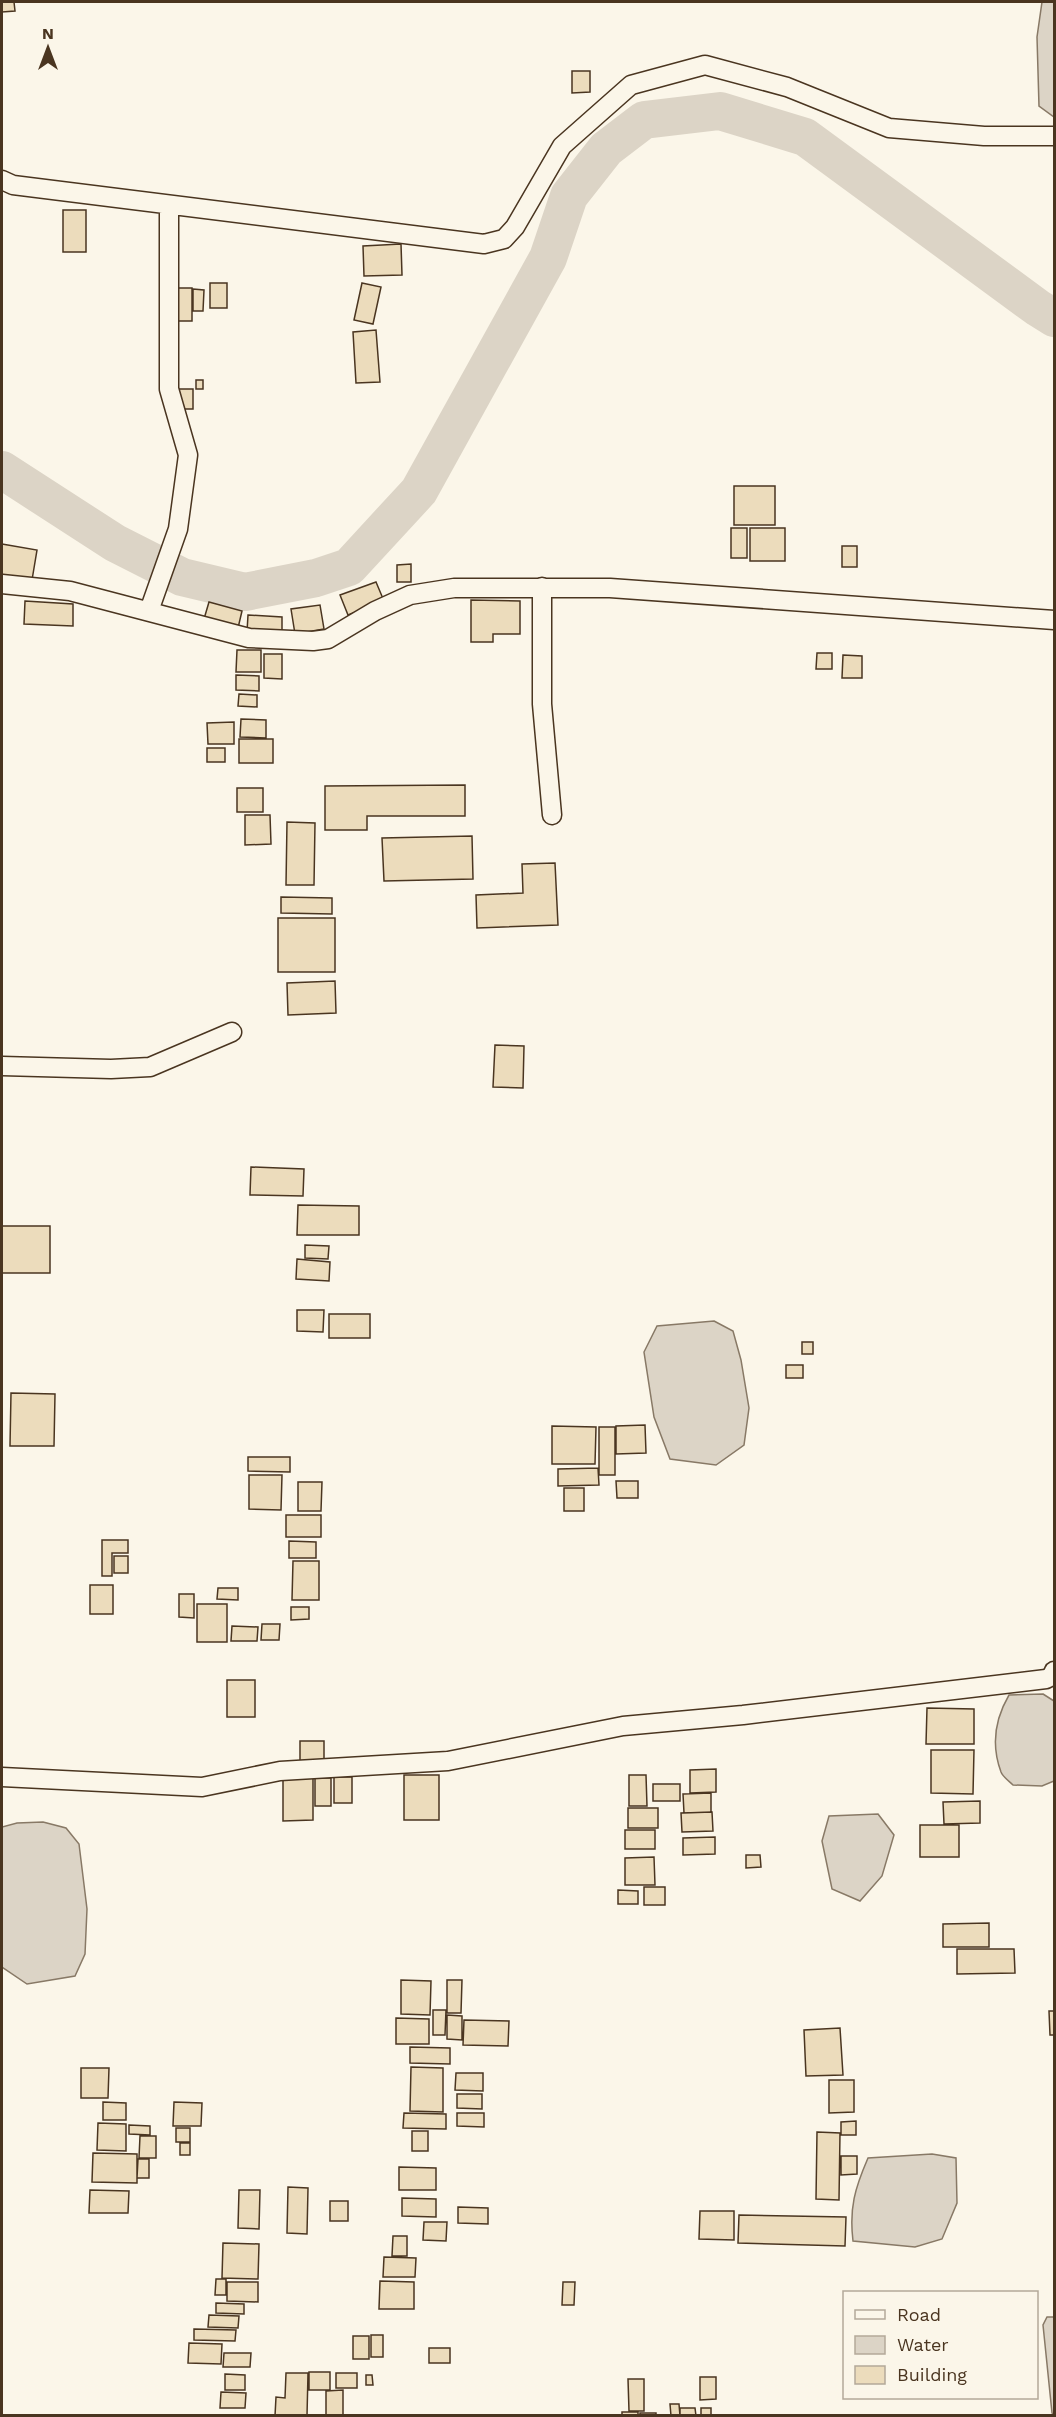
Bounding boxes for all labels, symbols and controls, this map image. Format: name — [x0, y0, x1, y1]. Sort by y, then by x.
north arrow — [18, 18, 78, 78]
text: N — [42, 24, 54, 43]
legend — [843, 2291, 1038, 2399]
text: Road — [897, 2304, 941, 2325]
text: Water — [897, 2334, 949, 2355]
text: Building — [897, 2364, 967, 2385]

